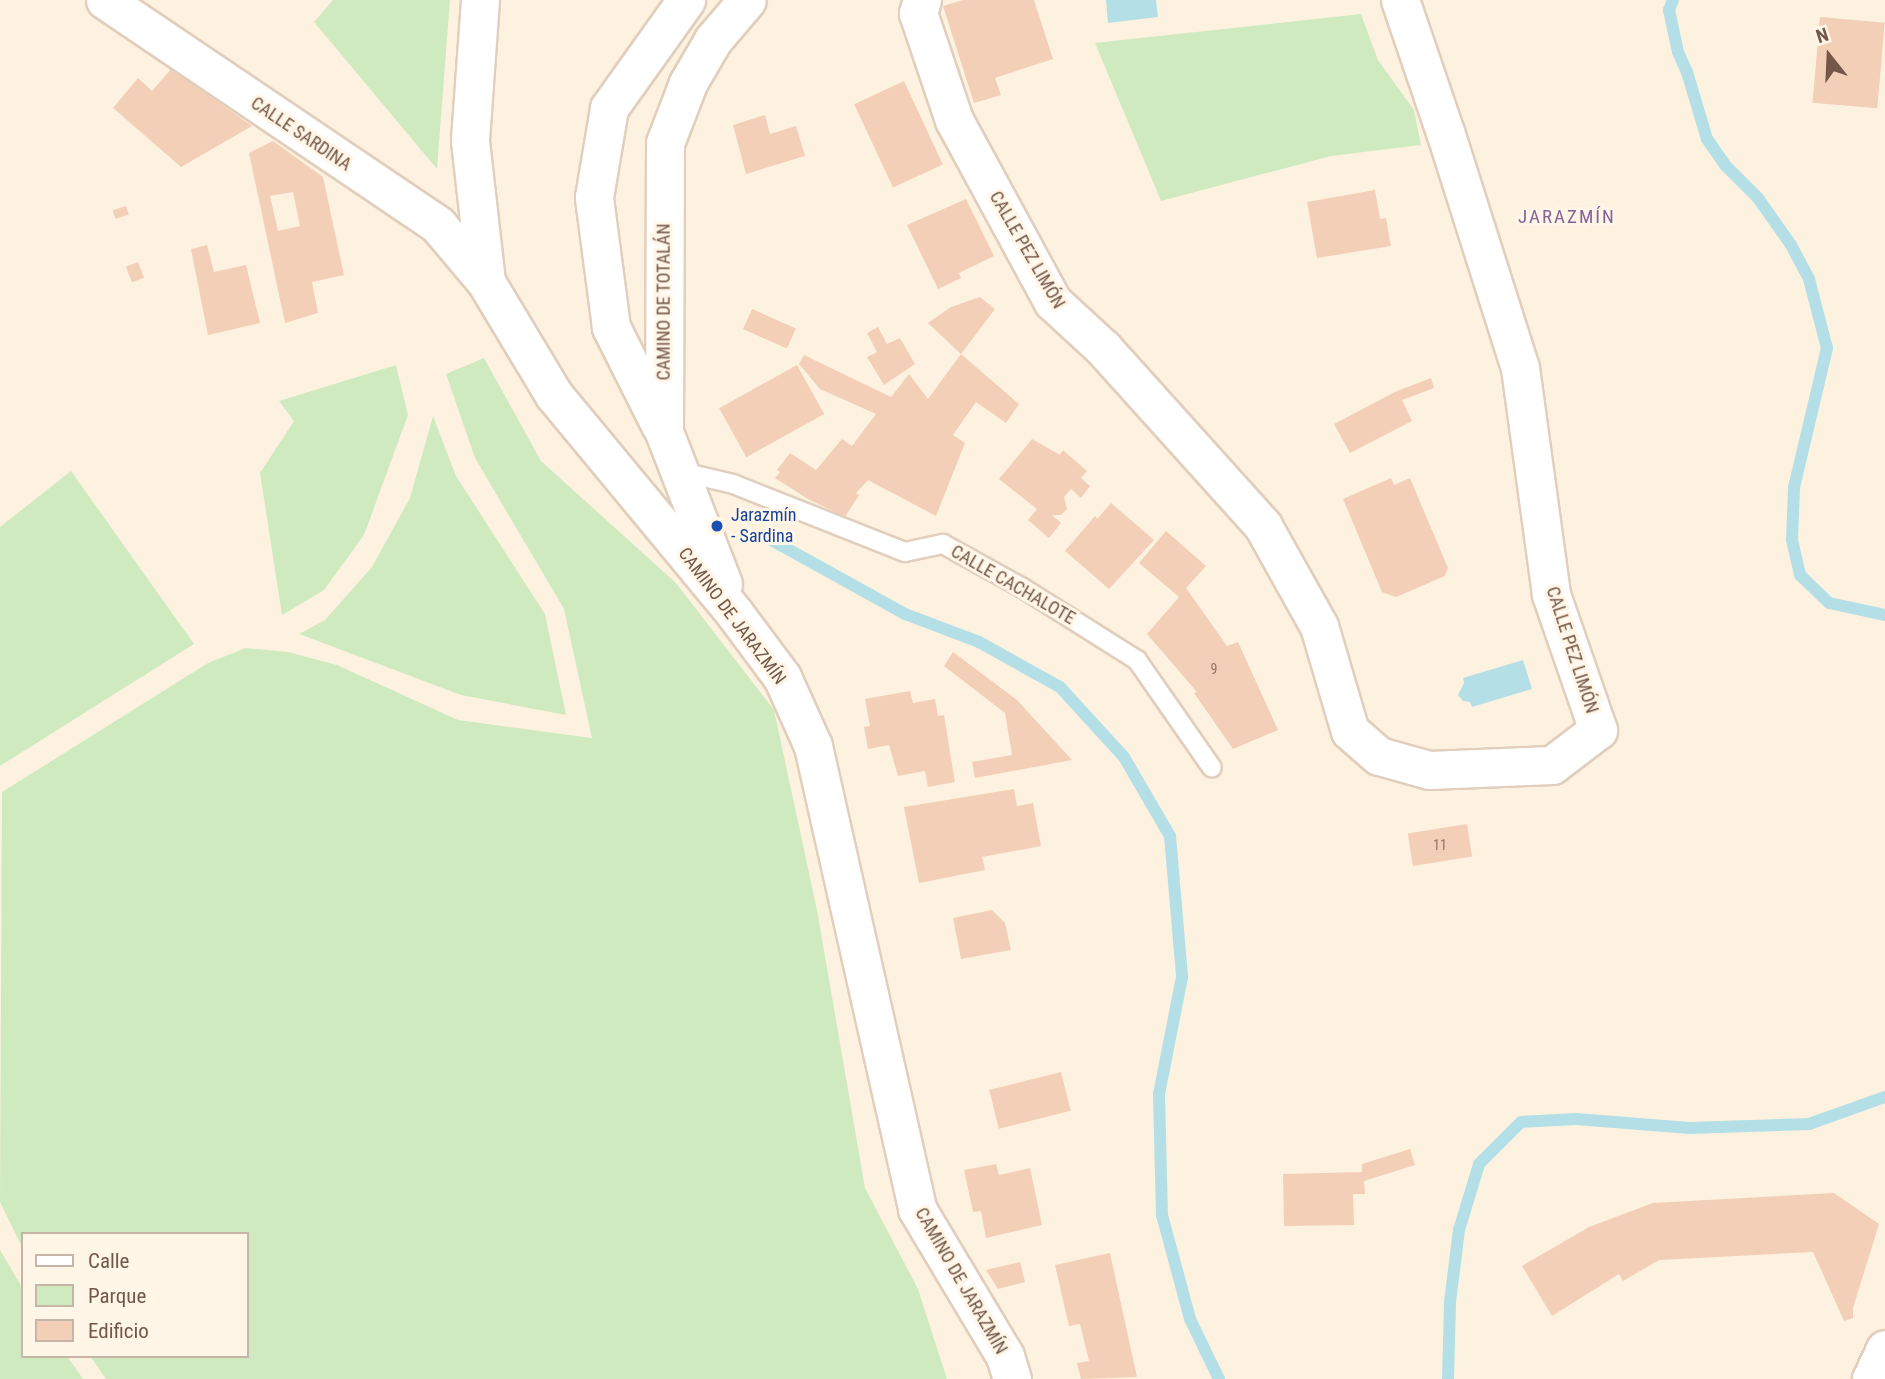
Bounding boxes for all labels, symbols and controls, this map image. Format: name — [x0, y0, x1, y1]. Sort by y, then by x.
north arrow — [1794, 21, 1864, 91]
text: N — [1813, 23, 1831, 48]
street label: CALLE SARDINA — [247, 92, 355, 176]
street label: CALLE PEZ LIMÓN — [985, 187, 1069, 313]
district label: JARAZMÍN — [1519, 206, 1615, 228]
street label: CAMINO DE TOTALÁN — [653, 223, 675, 381]
place label: Jarazmín - Sardina — [731, 505, 796, 548]
marker: Jarazmín - Sardina — [709, 518, 725, 534]
street label: CALLE CACHALOTE — [947, 541, 1079, 629]
street label: CAMINO DE JARAZMÍN — [674, 543, 790, 689]
street label: CALLE PEZ LIMÓN — [1541, 584, 1603, 716]
house number: 9 — [1211, 661, 1217, 677]
house number: 11 — [1433, 837, 1447, 853]
street label: CAMINO DE JARAZMÍN — [910, 1204, 1012, 1358]
legend — [21, 1232, 248, 1358]
text: Calle — [88, 1249, 129, 1273]
text: Parque — [88, 1284, 146, 1308]
text: Edificio — [88, 1319, 149, 1343]

